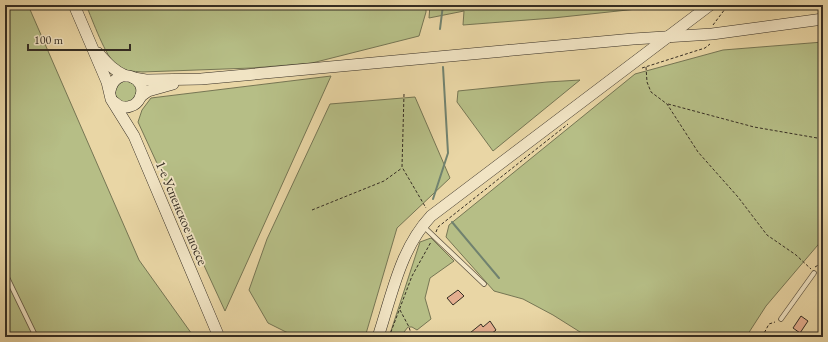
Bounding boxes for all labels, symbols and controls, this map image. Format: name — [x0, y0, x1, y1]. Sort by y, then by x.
scale bar — [28, 26, 130, 52]
text: 100 m — [34, 32, 64, 48]
street label: 1-е Успенское шоссе — [152, 158, 212, 268]

